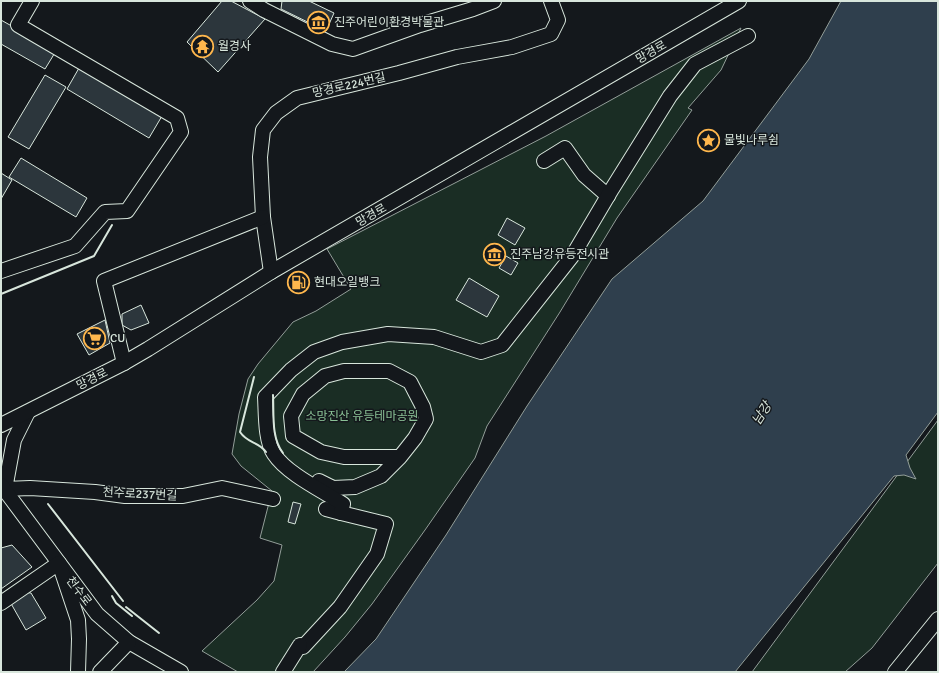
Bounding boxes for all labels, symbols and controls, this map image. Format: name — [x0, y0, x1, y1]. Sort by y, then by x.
museum icon: 진주어린이환경박물관 — [306, 9, 332, 35]
place label: 진주어린이환경박물관 — [334, 15, 444, 30]
temple icon: 월경사 — [190, 33, 216, 59]
street label: 망경로 — [633, 38, 669, 67]
place label: 월경사 — [218, 39, 251, 54]
street label: 망경로224번길 — [311, 70, 387, 101]
place icon: 물빛나루쉼 — [695, 127, 721, 153]
place label: 물빛나루쉼 — [724, 133, 779, 148]
street label: 망경로 — [353, 201, 389, 230]
museum icon: 진주남강유등전시관 — [481, 241, 507, 267]
place label: 진주남강유등전시관 — [510, 247, 609, 262]
fuel station icon: 현대오일뱅크 — [285, 269, 311, 295]
place label: 현대오일뱅크 — [314, 275, 380, 290]
supermarket icon: CU — [81, 325, 107, 351]
place label: CU — [110, 331, 125, 346]
street label: 망경로 — [74, 365, 110, 394]
water label: 남강 — [749, 397, 776, 428]
park label: 소망진산 유등테마공원 — [305, 409, 419, 424]
street label: 천수로237번길 — [102, 485, 178, 504]
street label: 천수로 — [63, 574, 95, 609]

